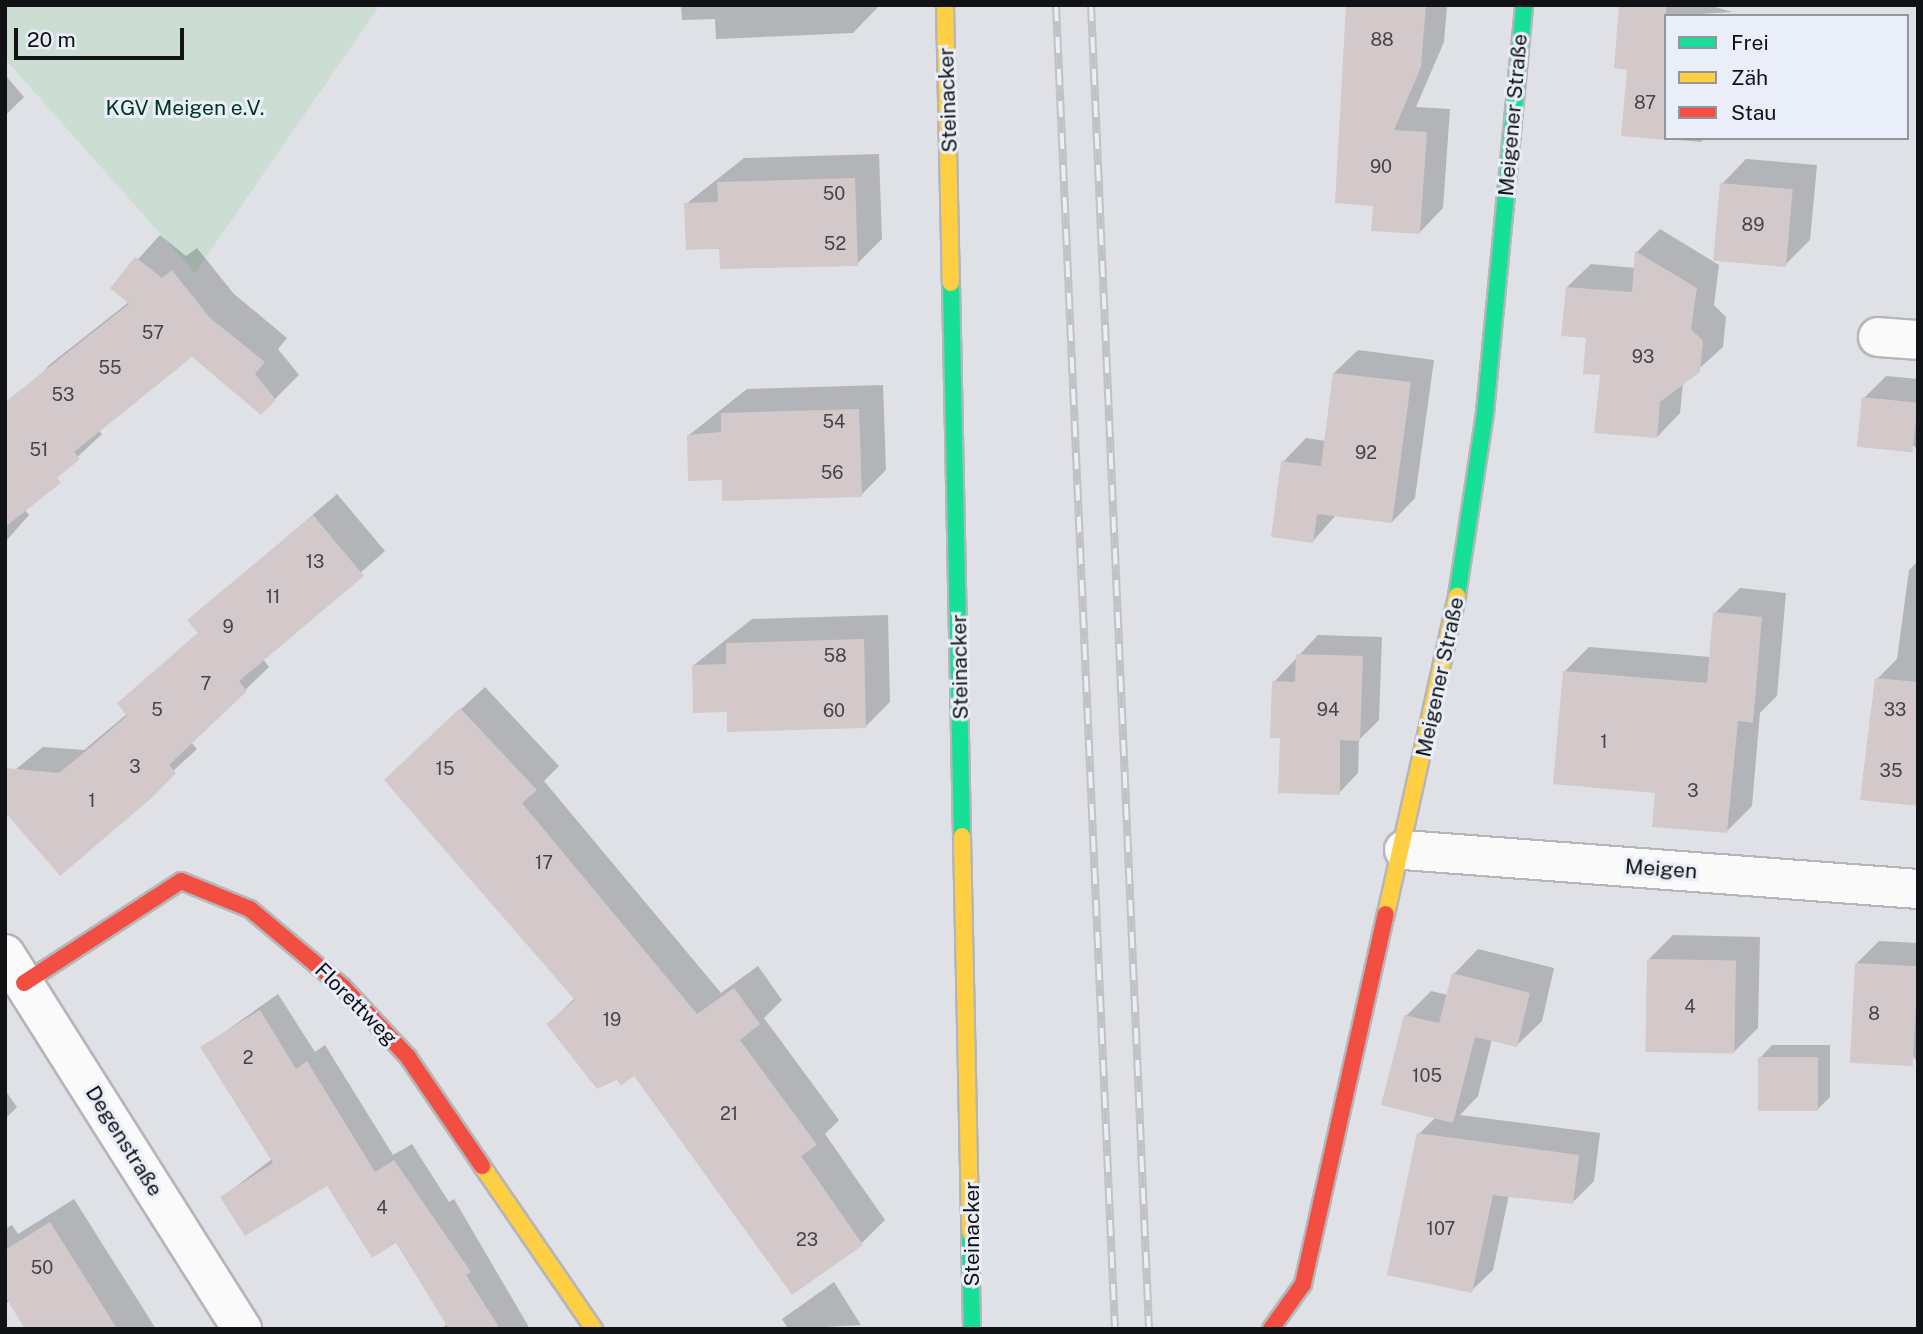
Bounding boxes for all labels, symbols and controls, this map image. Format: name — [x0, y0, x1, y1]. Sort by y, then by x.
scale bar — [18, 14, 187, 58]
legend — [1664, 14, 1909, 140]
text: 20 m — [27, 27, 76, 52]
house number: 88 — [1370, 29, 1394, 51]
text: Frei — [1731, 30, 1769, 55]
street label: Meigener Straße — [1493, 33, 1533, 197]
street label: Steinacker — [934, 47, 962, 153]
text: Zäh — [1731, 65, 1768, 90]
house number: 87 — [1634, 92, 1656, 114]
park label: KGV Meigen e.V. — [105, 95, 265, 121]
text: Stau — [1731, 100, 1777, 125]
house number: 90 — [1370, 156, 1392, 178]
house number: 50 — [823, 183, 845, 205]
house number: 89 — [1742, 214, 1764, 236]
house number: 52 — [824, 233, 846, 255]
house number: 57 — [142, 322, 164, 344]
house number: 93 — [1632, 346, 1654, 368]
house number: 55 — [98, 357, 122, 379]
house number: 53 — [52, 384, 74, 406]
house number: 54 — [823, 411, 845, 433]
house number: 51 — [30, 439, 48, 461]
house number: 92 — [1355, 442, 1377, 464]
house number: 56 — [821, 462, 843, 484]
house number: 13 — [306, 551, 324, 573]
house number: 11 — [266, 586, 280, 608]
street label: Meigener Straße — [1411, 595, 1469, 759]
street label: Steinacker — [946, 614, 974, 720]
house number: 9 — [222, 616, 234, 638]
house number: 58 — [823, 645, 847, 667]
house number: 7 — [201, 673, 211, 695]
house number: 5 — [151, 699, 163, 721]
house number: 94 — [1317, 699, 1339, 721]
house number: 33 — [1884, 699, 1906, 721]
house number: 60 — [823, 700, 845, 722]
house number: 1 — [1600, 731, 1608, 753]
house number: 3 — [129, 756, 141, 778]
house number: 15 — [436, 758, 454, 780]
house number: 35 — [1880, 760, 1902, 782]
house number: 3 — [1687, 780, 1699, 802]
house number: 1 — [88, 790, 96, 812]
house number: 17 — [535, 852, 553, 874]
street label: Meigen — [1624, 854, 1698, 884]
street label: Florettweg — [310, 958, 402, 1050]
house number: 4 — [1684, 996, 1696, 1018]
house number: 8 — [1868, 1003, 1880, 1025]
house number: 19 — [603, 1009, 621, 1031]
house number: 2 — [243, 1047, 253, 1069]
house number: 105 — [1412, 1065, 1442, 1087]
street label: Degenstraße — [80, 1081, 168, 1201]
house number: 21 — [720, 1103, 738, 1125]
street label: Steinacker — [959, 1181, 985, 1287]
house number: 4 — [376, 1197, 388, 1219]
house number: 107 — [1427, 1218, 1455, 1240]
house number: 23 — [796, 1229, 818, 1251]
house number: 50 — [31, 1257, 53, 1279]

